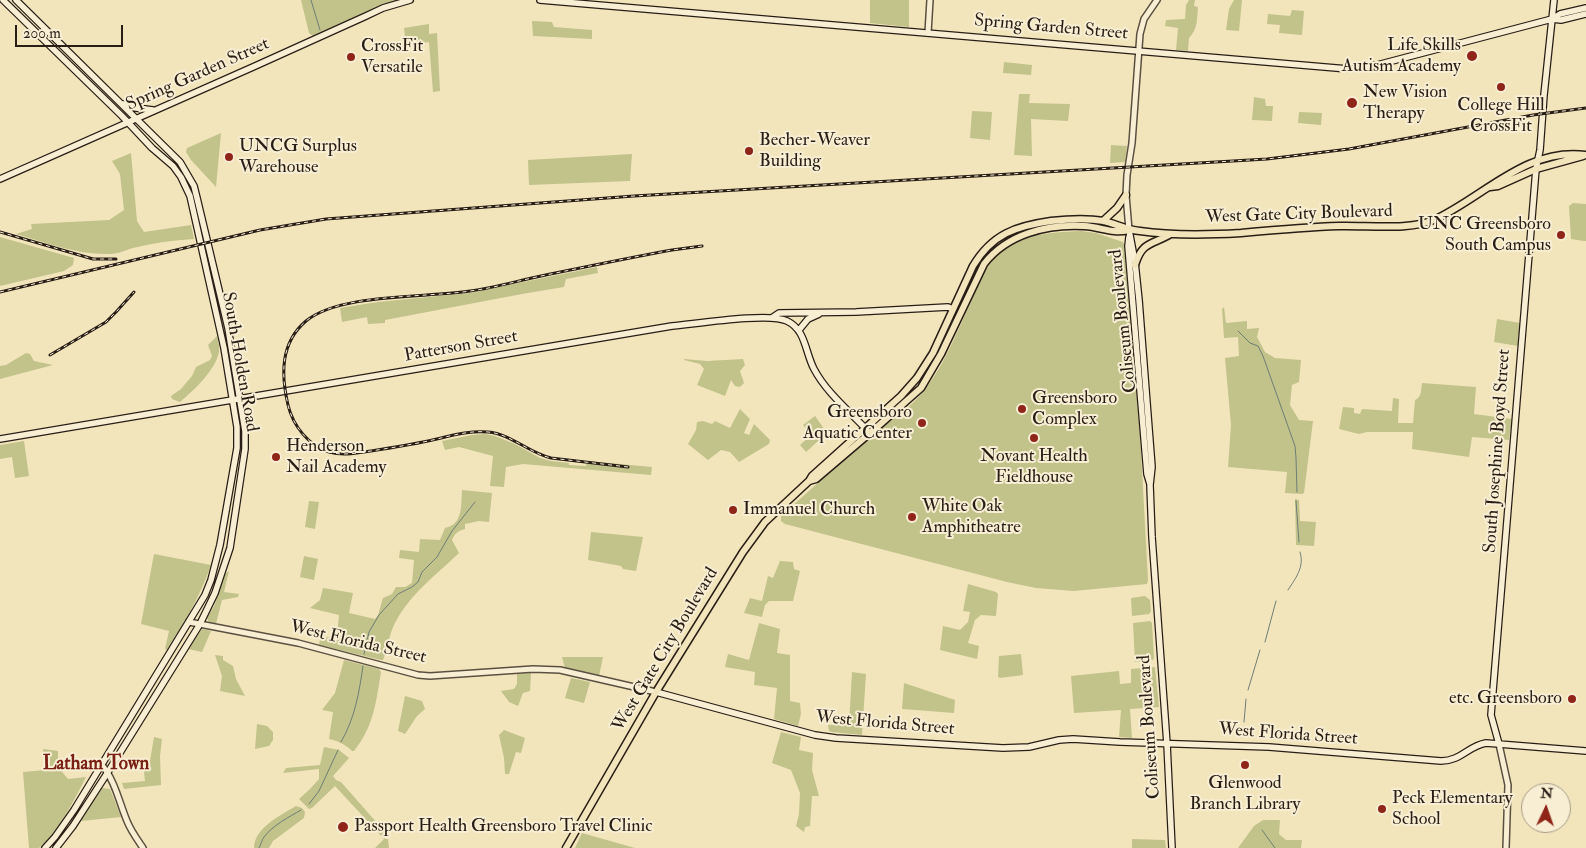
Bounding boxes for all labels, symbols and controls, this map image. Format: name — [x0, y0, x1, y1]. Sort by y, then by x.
street label: Spring Garden Street — [973, 11, 1129, 45]
scale bar — [18, 15, 125, 47]
text: 200 m — [23, 24, 61, 43]
street label: Spring Garden Street — [123, 34, 273, 116]
place label: Life Skills Autism Academy — [1342, 35, 1461, 78]
place label: CrossFit Versatile — [361, 36, 423, 78]
marker: Life Skills Autism Academy — [1465, 49, 1479, 63]
marker: CrossFit Versatile — [345, 51, 357, 63]
marker: College Hill CrossFit — [1495, 81, 1507, 93]
place label: New Vision Therapy — [1363, 82, 1447, 125]
place label: College Hill CrossFit — [1457, 95, 1545, 138]
marker: New Vision Therapy — [1345, 96, 1359, 110]
place label: Becher-Weaver Building — [759, 130, 870, 172]
place label: UNCG Surplus Warehouse — [239, 136, 357, 178]
marker: Becher-Weaver Building — [743, 145, 755, 157]
marker: UNCG Surplus Warehouse — [223, 151, 235, 163]
street label: West Gate City Boulevard — [1205, 201, 1393, 229]
place label: UNC Greensboro South Campus — [1418, 214, 1551, 256]
marker: UNC Greensboro South Campus — [1555, 229, 1567, 241]
street label: Coliseum Boulevard — [1106, 248, 1142, 394]
street label: South Holden Road — [216, 290, 262, 434]
street label: Patterson Street — [403, 326, 519, 368]
street label: South Josephine Boyd Street — [1480, 348, 1516, 554]
place label: Greensboro Complex — [1032, 388, 1117, 430]
place label: Greensboro Aquatic Center — [803, 402, 912, 444]
marker: Greensboro Complex — [1016, 403, 1028, 415]
marker: Greensboro Aquatic Center — [916, 417, 928, 429]
marker: Novant Health Fieldhouse — [1028, 432, 1040, 444]
place label: Henderson Nail Academy — [286, 436, 386, 478]
place label: Novant Health Fieldhouse — [980, 446, 1088, 488]
marker: Henderson Nail Academy — [270, 451, 282, 463]
place label: White Oak Amphitheatre — [922, 496, 1021, 538]
place label: Immanuel Church — [743, 499, 875, 521]
marker: Immanuel Church — [727, 504, 739, 516]
marker: White Oak Amphitheatre — [906, 511, 918, 523]
street label: West Gate City Boulevard — [609, 564, 723, 736]
street label: West Florida Street — [288, 617, 428, 669]
street label: Coliseum Boulevard — [1134, 654, 1166, 800]
place label: etc. Greensboro — [1449, 688, 1562, 710]
marker: etc. Greensboro — [1566, 693, 1578, 705]
street label: West Florida Street — [815, 707, 955, 741]
street label: West Florida Street — [1218, 719, 1358, 751]
district label: Latham Town — [43, 754, 149, 776]
marker: Glenwood Branch Library — [1239, 759, 1251, 771]
place label: Glenwood Branch Library — [1190, 773, 1300, 816]
north arrow — [1521, 783, 1571, 833]
text: N — [1540, 785, 1553, 802]
place label: Peck Elementary School — [1392, 788, 1513, 831]
marker: Peck Elementary School — [1376, 803, 1388, 815]
place label: Passport Health Greensboro Travel Clinic — [354, 816, 652, 838]
marker: Passport Health Greensboro Travel Clinic — [336, 820, 350, 834]

